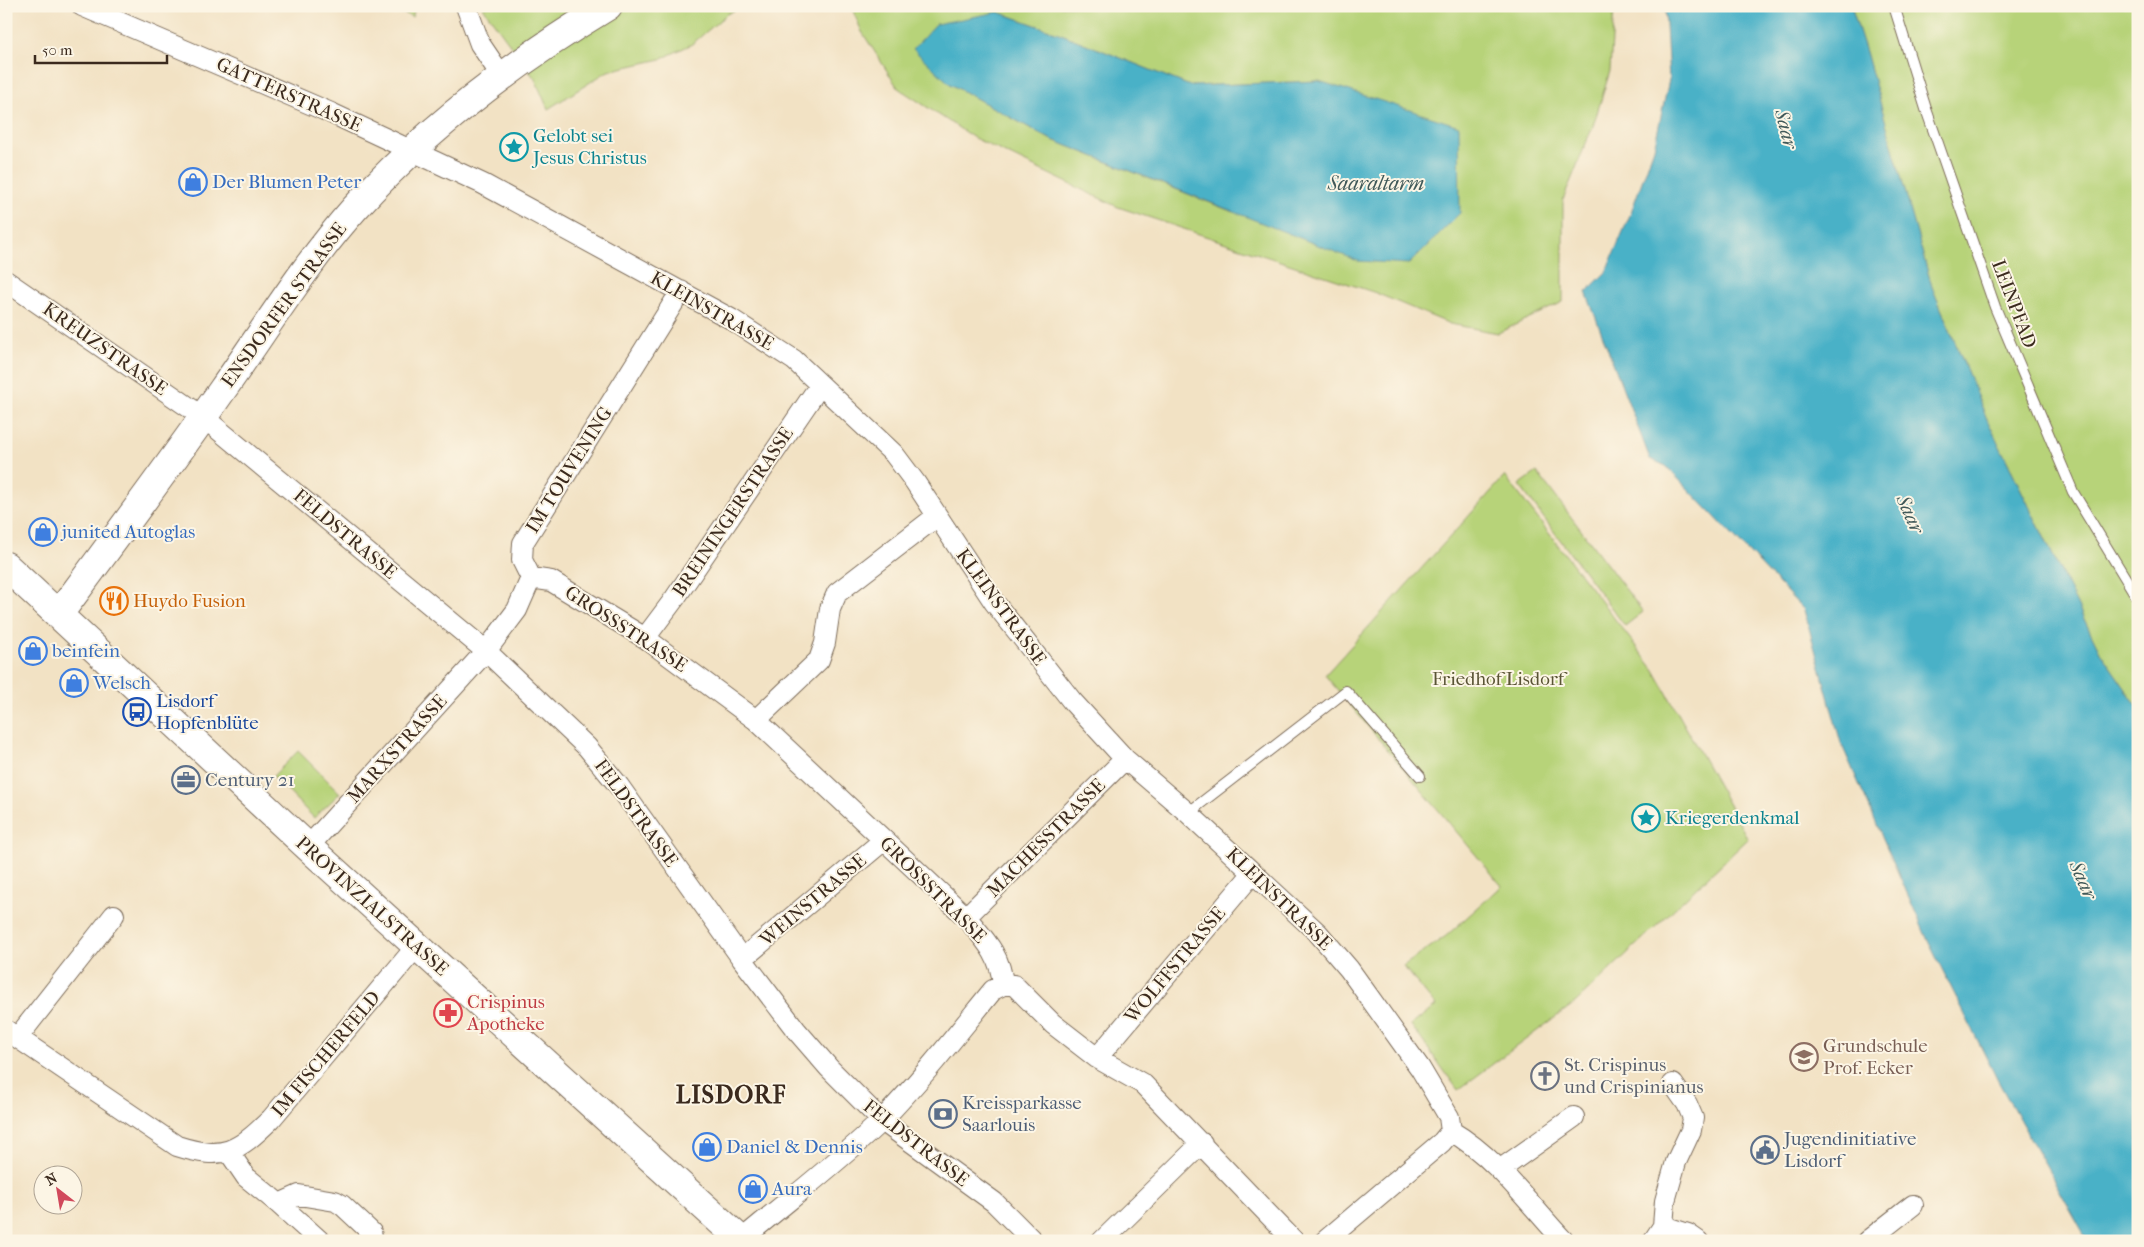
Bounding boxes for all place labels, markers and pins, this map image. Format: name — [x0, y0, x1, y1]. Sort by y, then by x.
place label: Gelobt sei Jesus Christus — [531, 125, 647, 169]
place icon: Gelobt sei Jesus Christus — [499, 132, 529, 162]
shop icon: Der Blumen Peter — [178, 167, 208, 197]
place label: Der Blumen Peter — [212, 171, 362, 193]
shop icon: junited Autoglas — [28, 517, 58, 547]
place label: junited Autoglas — [60, 521, 195, 543]
restaurant icon: Huydo Fusion — [99, 586, 129, 616]
place label: Huydo Fusion — [133, 590, 246, 612]
shop icon: beinfein — [18, 636, 48, 666]
place label: beinfein — [51, 640, 120, 662]
shop icon: Welsch — [59, 668, 89, 698]
place label: Welsch — [92, 672, 151, 694]
place label: Lisdorf Hopfenblüte — [156, 690, 259, 734]
bus stop icon: Lisdorf Hopfenblüte — [122, 697, 152, 727]
office icon: Century 21 — [171, 765, 201, 795]
place label: Century 21 — [205, 769, 294, 791]
place icon: Kriegerdenkmal — [1631, 803, 1661, 833]
place label: Kriegerdenkmal — [1665, 807, 1800, 829]
place label: Crispinus Apotheke — [466, 991, 545, 1035]
pharmacy icon: Crispinus Apotheke — [433, 998, 463, 1028]
place label: Grundschule Prof. Ecker — [1823, 1035, 1928, 1079]
school or university icon: Grundschule Prof. Ecker — [1789, 1042, 1819, 1072]
place label: St. Crispinus und Crispinianus — [1563, 1054, 1703, 1098]
church icon: St. Crispinus und Crispinianus — [1530, 1061, 1560, 1091]
place label: Kreissparkasse Saarlouis — [962, 1092, 1082, 1136]
bank icon: Kreissparkasse Saarlouis — [928, 1099, 958, 1129]
place label: Jugendinitiative Lisdorf — [1782, 1128, 1916, 1172]
shop icon: Daniel & Dennis — [692, 1132, 722, 1162]
public building icon: Jugendinitiative Lisdorf — [1750, 1135, 1780, 1165]
place label: Daniel & Dennis — [726, 1136, 863, 1158]
shop icon: Aura — [738, 1174, 768, 1204]
place label: Aura — [771, 1178, 812, 1200]

